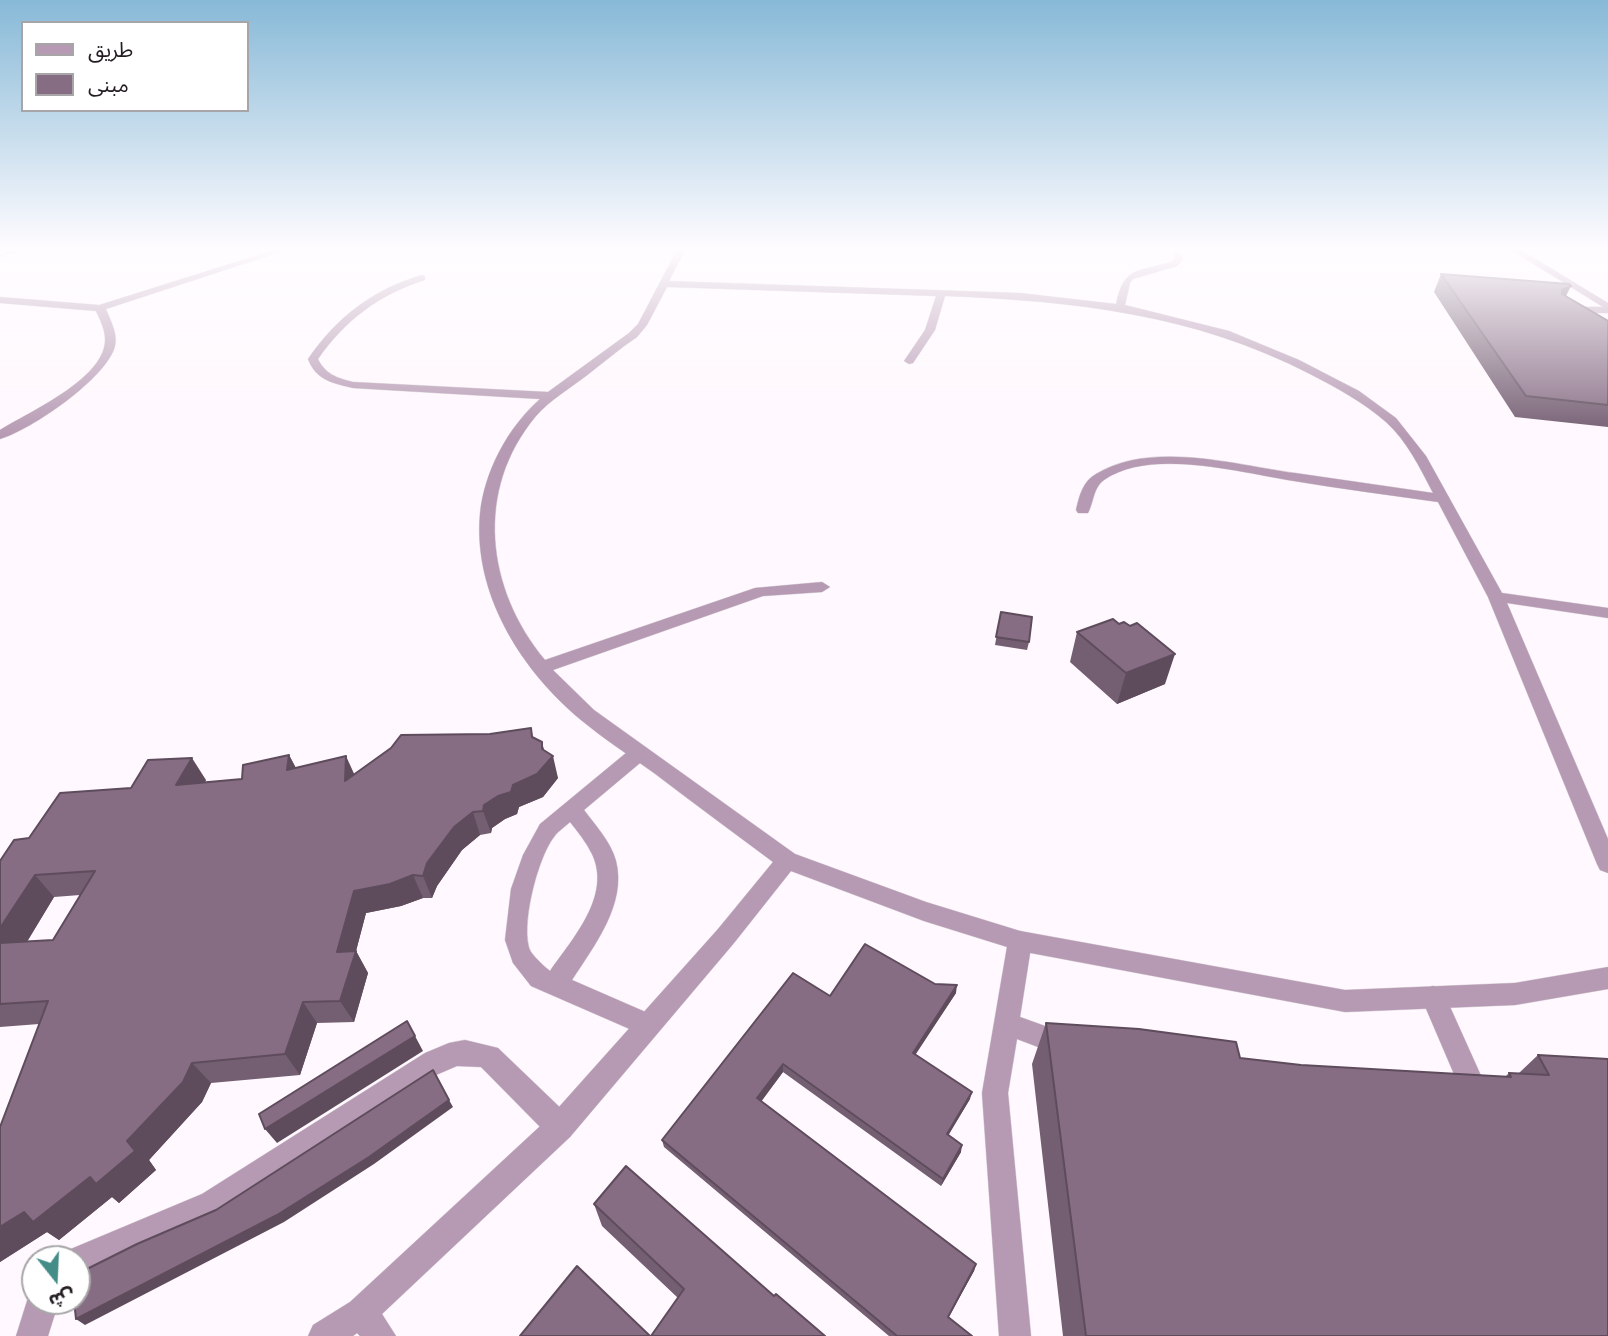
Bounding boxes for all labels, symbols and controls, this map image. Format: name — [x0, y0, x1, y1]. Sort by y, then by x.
legend — [21, 21, 248, 112]
text: طريق — [88, 36, 133, 63]
text: مبنى — [88, 71, 129, 98]
north arrow — [21, 1245, 91, 1315]
text: ش — [46, 1283, 78, 1314]

